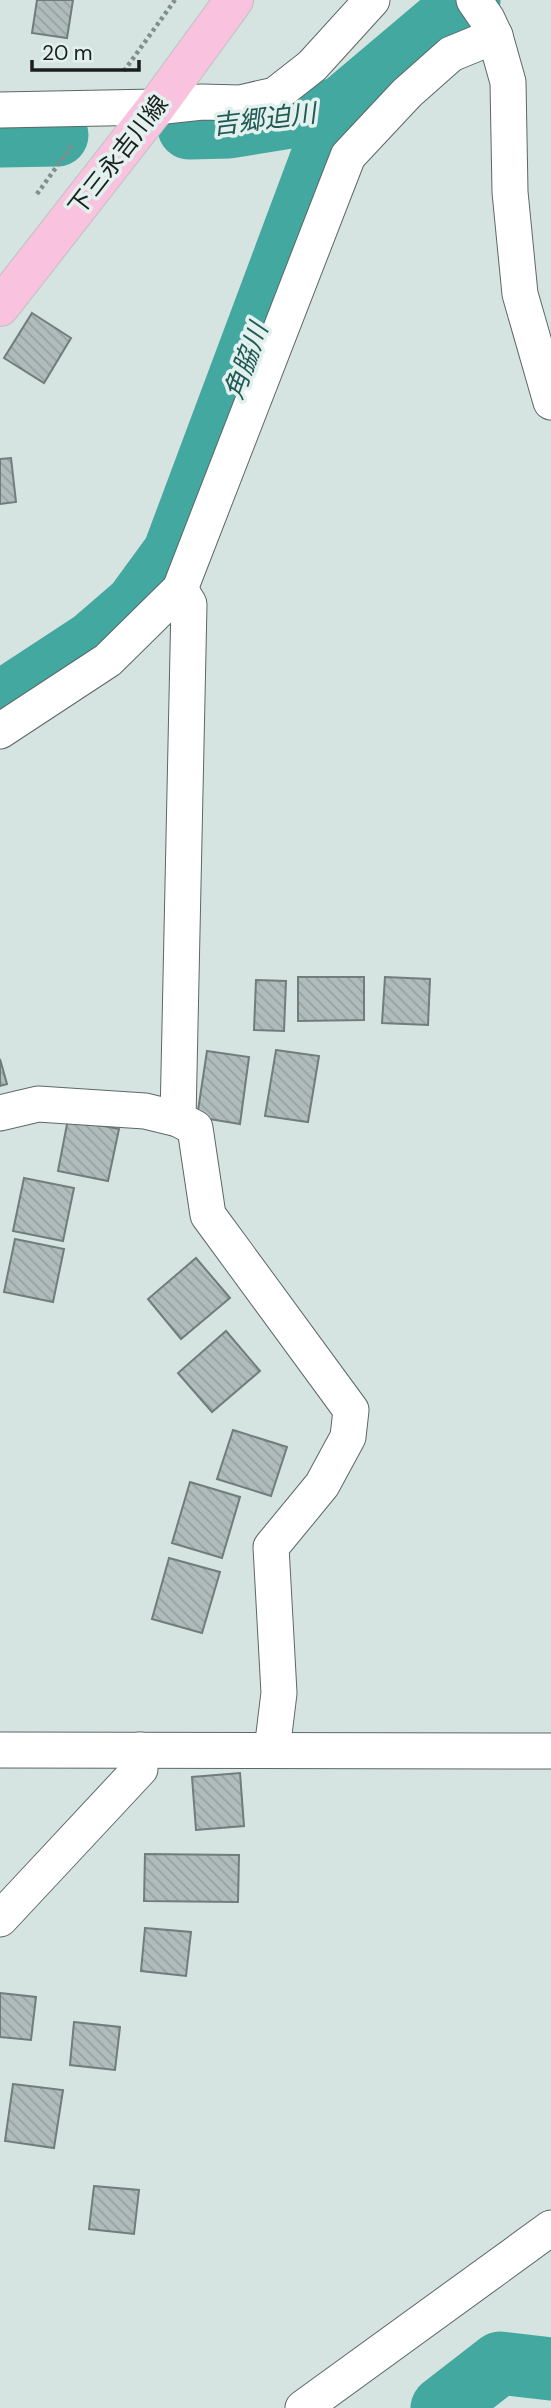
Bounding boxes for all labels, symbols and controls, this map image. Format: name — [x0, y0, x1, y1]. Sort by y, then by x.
scale bar — [32, 28, 138, 72]
text: 20 m — [42, 39, 93, 67]
street label: 下三永吉川線 — [61, 89, 175, 221]
water label: 吉郷迫川 — [210, 95, 321, 142]
water label: 角脇川 — [217, 316, 276, 403]

